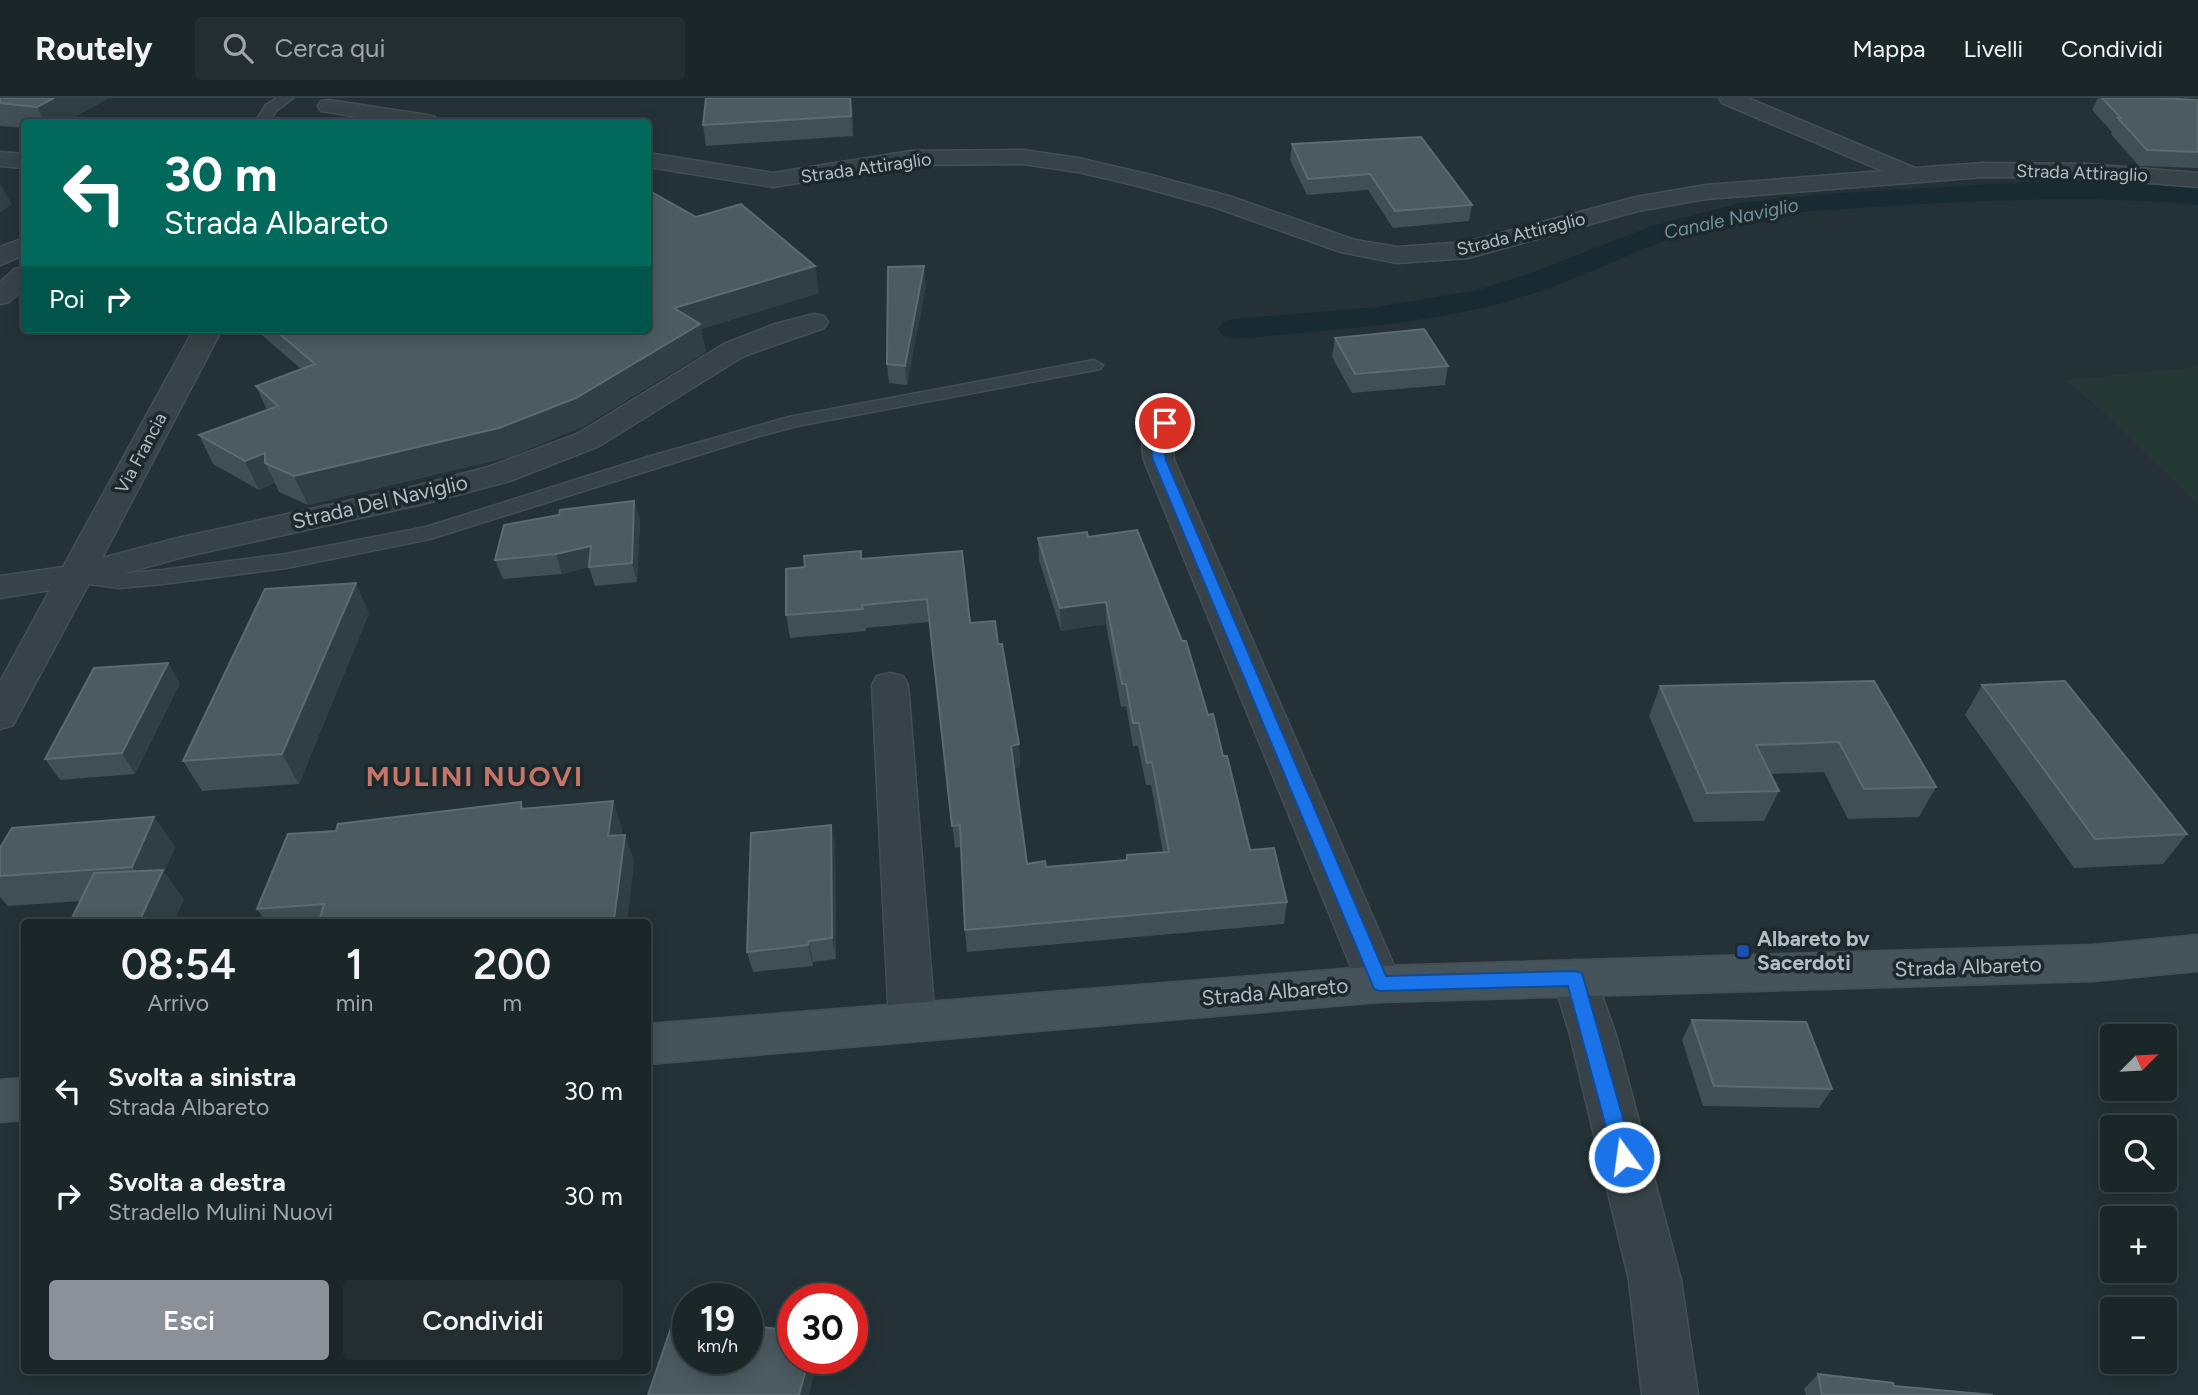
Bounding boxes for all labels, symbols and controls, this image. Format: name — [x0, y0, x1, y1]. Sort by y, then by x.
search box — [195, 17, 685, 80]
text: Routely — [35, 29, 153, 68]
icon: search — [219, 29, 257, 67]
text: Cerca qui — [275, 32, 386, 64]
text: Mappa — [1852, 34, 1926, 63]
text: Livelli — [1964, 34, 2023, 63]
text: Condividi — [2061, 34, 2163, 63]
text: 30 m — [164, 144, 277, 203]
icon: left — [49, 147, 140, 238]
street label: Strada Attiraglio — [799, 148, 933, 188]
street label: Strada Attiraglio — [2016, 160, 2148, 186]
water label: Canale Naviglio — [1662, 193, 1800, 244]
text: Strada Albareto — [164, 204, 389, 242]
street label: Strada Attiraglio — [1454, 207, 1588, 261]
icon: right — [99, 280, 137, 318]
text: Poi — [49, 283, 85, 315]
pin — [1135, 393, 1195, 453]
icon: arrive — [1146, 404, 1184, 442]
street label: Via Francia — [111, 409, 171, 497]
street label: Strada Del Naviglio — [290, 469, 470, 534]
district label: MULINI NUOVI — [366, 759, 584, 793]
place label: Albareto bv Sacerdoti — [1757, 926, 1870, 975]
text: 08:54 — [121, 939, 236, 990]
text: 1 — [346, 939, 363, 990]
text: 200 — [473, 939, 551, 990]
marker: Albareto bv Sacerdoti — [1735, 943, 1751, 959]
street label: Strada Albareto — [1894, 951, 2042, 982]
street label: Strada Albareto — [1200, 973, 1349, 1010]
text: Arrivo — [148, 989, 209, 1017]
text: min — [336, 989, 373, 1017]
text: m — [502, 989, 522, 1017]
north arrow — [2100, 1024, 2177, 1101]
map controls — [2100, 1024, 2177, 1374]
text: Svolta a sinistra — [108, 1061, 296, 1093]
icon: left — [49, 1072, 87, 1110]
text: 30 m — [564, 1075, 623, 1107]
text: Strada Albareto — [108, 1093, 269, 1121]
button: search — [2100, 1115, 2177, 1192]
position arrow — [1587, 1120, 1661, 1194]
text: Svolta a destra — [108, 1166, 286, 1198]
icon: right — [49, 1177, 87, 1215]
text: 30 m — [564, 1180, 623, 1212]
text: Stradello Mulini Nuovi — [108, 1198, 333, 1226]
button: + — [2100, 1206, 2177, 1283]
button: Esci — [49, 1280, 329, 1360]
button: Condividi — [343, 1280, 623, 1360]
speed limit sign: 30 — [777, 1283, 868, 1374]
button: − — [2100, 1297, 2177, 1374]
text: 19 — [700, 1298, 735, 1340]
text: km/h — [697, 1335, 738, 1357]

